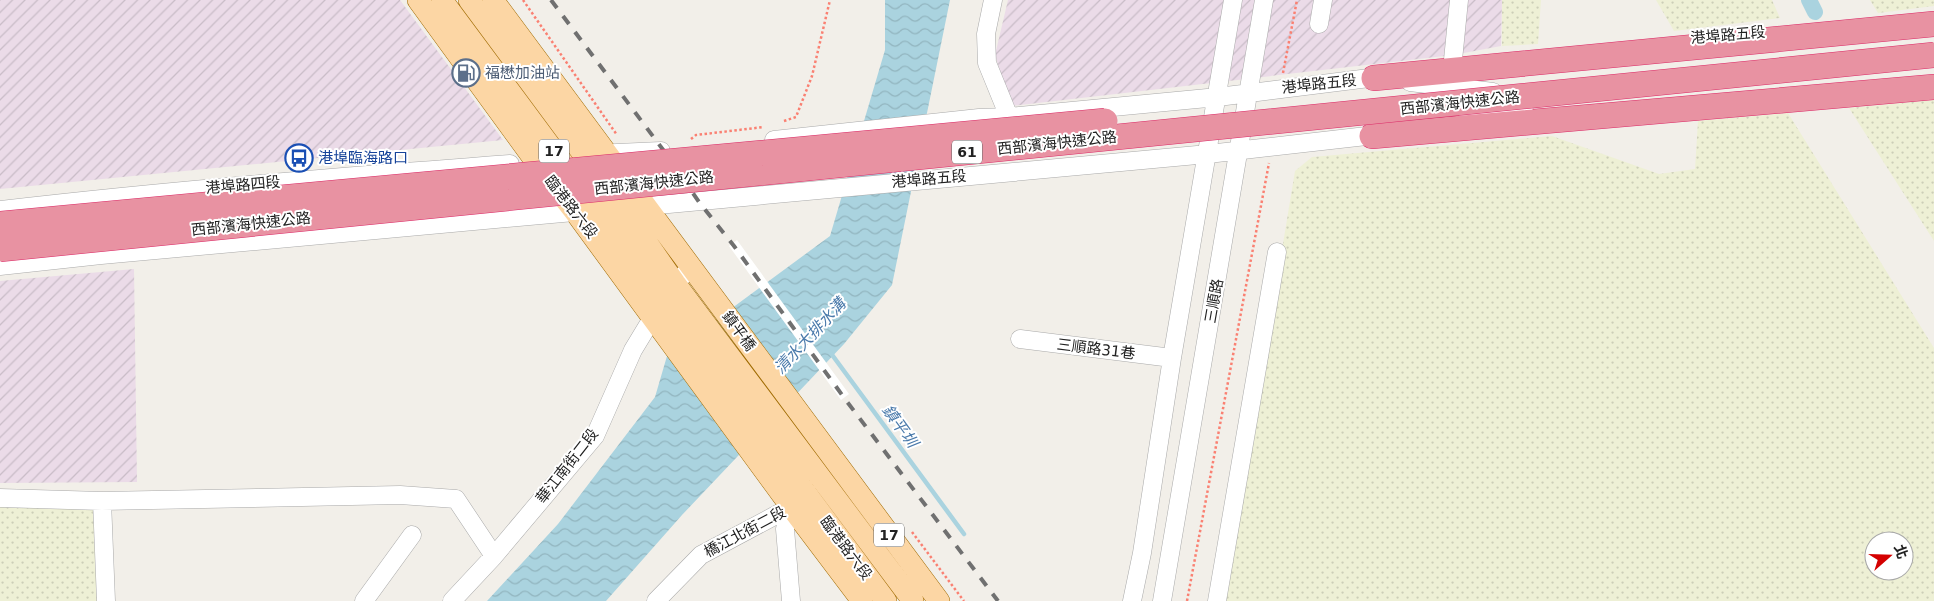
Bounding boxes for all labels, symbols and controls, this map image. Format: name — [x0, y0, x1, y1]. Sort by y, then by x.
street label: 港埠路五段 — [1690, 23, 1766, 47]
fuel station icon: 福懋加油站 — [451, 58, 481, 88]
place label: 福懋加油站 — [485, 64, 560, 82]
street label: 港埠路五段 — [1281, 71, 1357, 97]
street label: 西部濱海快速公路 — [1399, 88, 1521, 118]
street label: 西部濱海快速公路 — [996, 128, 1118, 158]
road number: 17 — [539, 140, 569, 162]
road number: 61 — [952, 140, 982, 163]
bus stop icon: 港埠臨海路口 — [284, 143, 314, 173]
place label: 港埠臨海路口 — [318, 149, 408, 167]
street label: 港埠路五段 — [891, 167, 967, 191]
street label: 西部濱海快速公路 — [593, 168, 715, 198]
street label: 臨港路六段 — [541, 172, 601, 242]
street label: 港埠路四段 — [205, 173, 281, 197]
street label: 西部濱海快速公路 — [190, 209, 312, 239]
street label: 三順路 — [1201, 277, 1227, 325]
water label: 清水大排水溝 — [770, 293, 851, 378]
street label: 鎮平橋 — [718, 308, 760, 354]
street label: 三順路31巷 — [1056, 335, 1136, 363]
water label: 鎮平圳 — [878, 401, 923, 453]
street label: 華江南街二段 — [532, 425, 602, 507]
street label: 橋江北街二段 — [701, 503, 789, 561]
street label: 臨港路六段 — [816, 513, 876, 583]
road number: 17 — [874, 524, 904, 546]
north arrow — [1864, 531, 1914, 581]
text: 北 — [1891, 542, 1911, 561]

